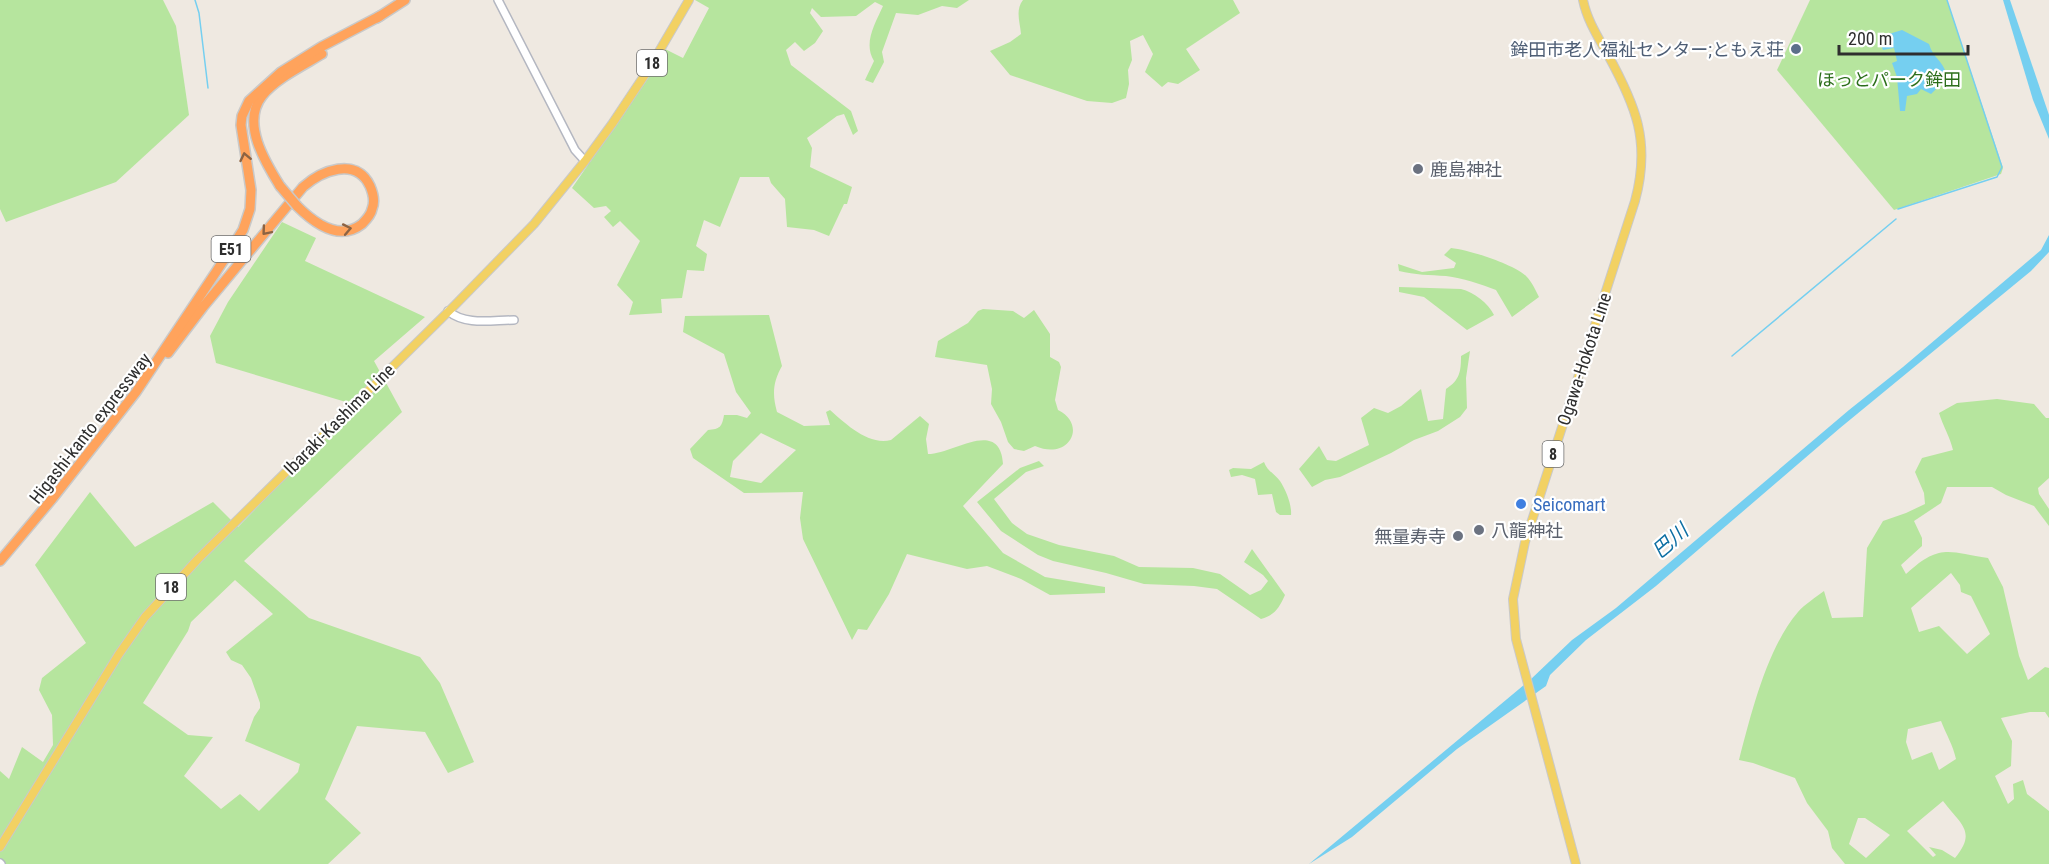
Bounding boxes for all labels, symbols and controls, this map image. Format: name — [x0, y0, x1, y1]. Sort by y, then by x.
scale bar — [1839, 18, 1968, 56]
text: 200 m — [1848, 28, 1892, 49]
place label: 鉾田市老人福祉センター;ともえ荘 — [1510, 39, 1784, 60]
marker: 鉾田市老人福祉センター;ともえ荘 — [1789, 42, 1803, 56]
road number: 18 — [637, 50, 667, 76]
park label: ほっとパーク鉾田 — [1817, 69, 1961, 90]
one-way arrow — [240, 153, 253, 163]
place label: 鹿島神社 — [1430, 159, 1502, 180]
marker: 鹿島神社 — [1411, 162, 1425, 176]
one-way arrow — [342, 223, 352, 236]
one-way arrow — [262, 225, 273, 236]
road number: E51 — [212, 236, 250, 262]
street label: Ogawa-Hokota Line — [1553, 290, 1615, 428]
street label: Higashi-kanto expressway — [25, 348, 156, 507]
street label: Ibaraki-Kashima Line — [279, 359, 399, 479]
road number: 8 — [1542, 441, 1564, 467]
place label: Seicomart — [1533, 494, 1606, 515]
marker: Seicomart — [1514, 497, 1528, 511]
water label: 巴川 — [1647, 518, 1694, 563]
place label: 八龍神社 — [1491, 520, 1563, 541]
marker: 八龍神社 — [1472, 523, 1486, 537]
place label: 無量寿寺 — [1374, 526, 1446, 547]
marker: 無量寿寺 — [1451, 529, 1465, 543]
road number: 18 — [156, 574, 186, 600]

